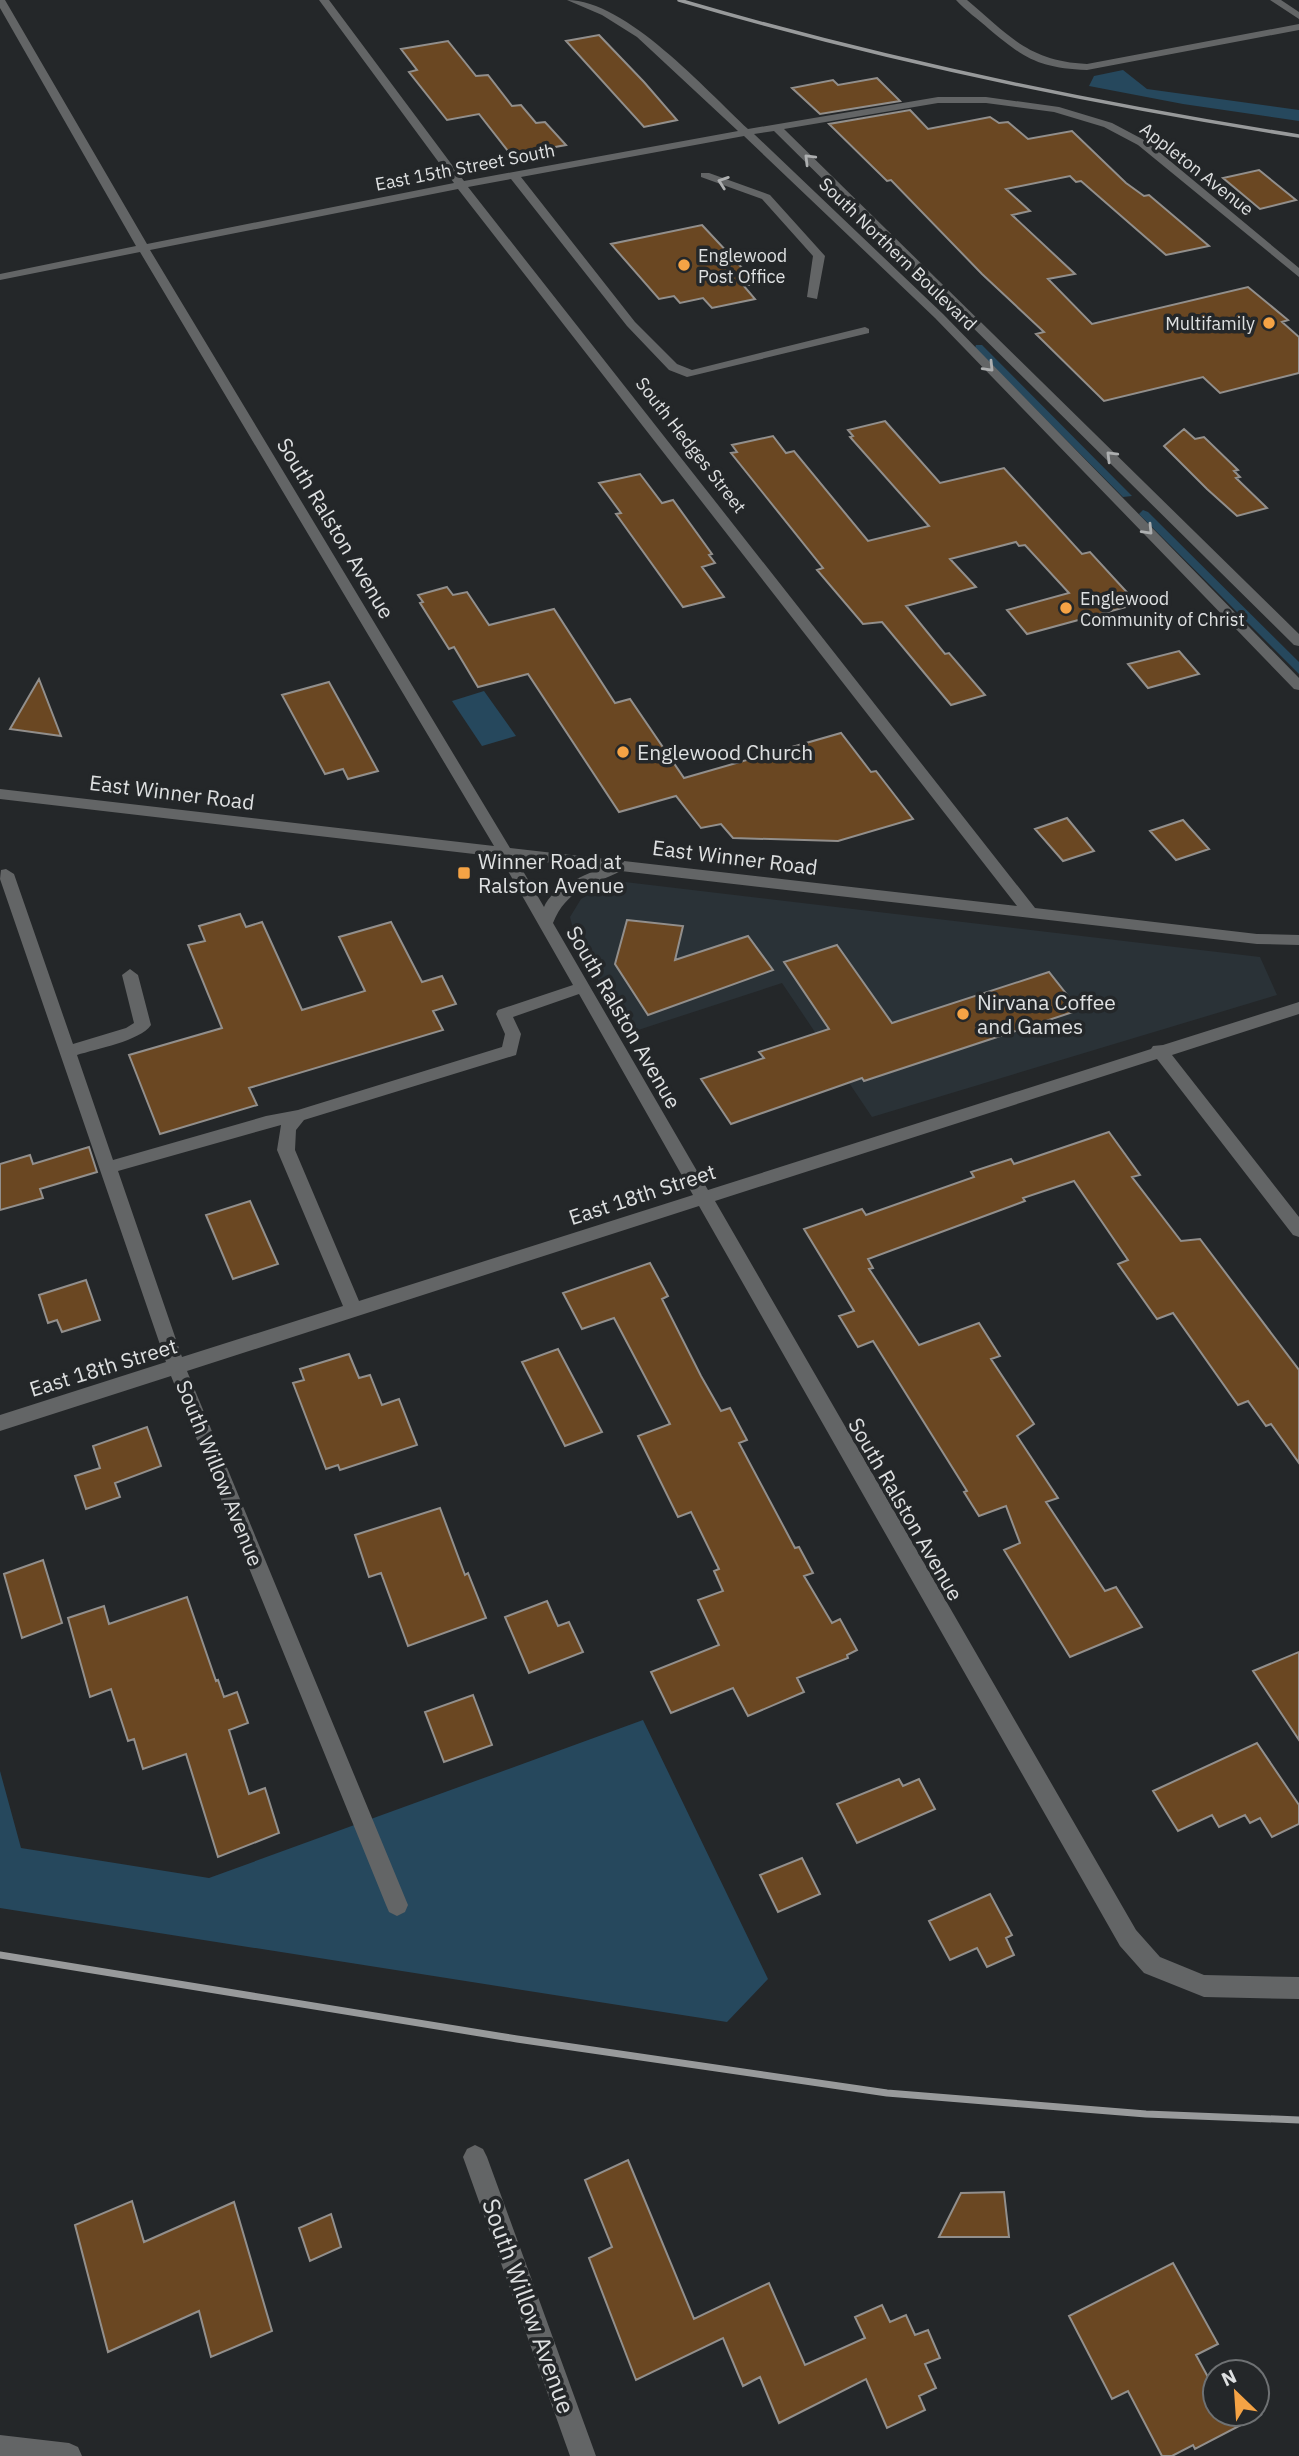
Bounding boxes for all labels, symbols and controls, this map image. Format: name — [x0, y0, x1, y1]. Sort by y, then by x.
street label: Appleton Avenue — [1136, 117, 1259, 221]
street label: East 15th Street South — [373, 138, 557, 196]
one-way arrow — [804, 155, 817, 168]
street label: South Northern Boulevard — [814, 173, 982, 335]
one-way arrow — [718, 176, 730, 190]
place label: Englewood Post Office — [698, 244, 787, 288]
marker: Englewood Post Office — [676, 257, 692, 273]
place label: Multifamily — [1165, 312, 1255, 335]
marker: Multifamily — [1261, 315, 1277, 331]
one-way arrow — [980, 359, 993, 372]
street label: South Hedges Street — [631, 372, 751, 518]
street label: South Ralston Avenue — [271, 432, 401, 624]
one-way arrow — [1106, 452, 1119, 465]
one-way arrow — [1139, 522, 1152, 535]
place label: Englewood Community of Christ — [1080, 587, 1245, 631]
marker: Englewood Community of Christ — [1058, 600, 1074, 616]
place label: Englewood Church — [637, 738, 813, 766]
marker: Englewood Church — [615, 744, 631, 760]
street label: East Winner Road — [88, 768, 256, 816]
street label: East Winner Road — [651, 833, 819, 881]
place label: Winner Road at Ralston Avenue — [478, 847, 624, 899]
marker: Winner Road at Ralston Avenue — [456, 865, 472, 881]
street label: South Ralston Avenue — [560, 921, 688, 1113]
place label: Nirvana Coffee and Games — [977, 988, 1116, 1040]
marker: Nirvana Coffee and Games — [955, 1006, 971, 1022]
street label: East 18th Street — [565, 1157, 719, 1231]
street label: East 18th Street — [26, 1331, 180, 1403]
street label: South Willow Avenue — [170, 1376, 270, 1570]
street label: South Ralston Avenue — [842, 1413, 970, 1605]
street label: South Willow Avenue — [475, 2194, 583, 2418]
north arrow — [1201, 2358, 1271, 2428]
text: N — [1218, 2364, 1240, 2391]

